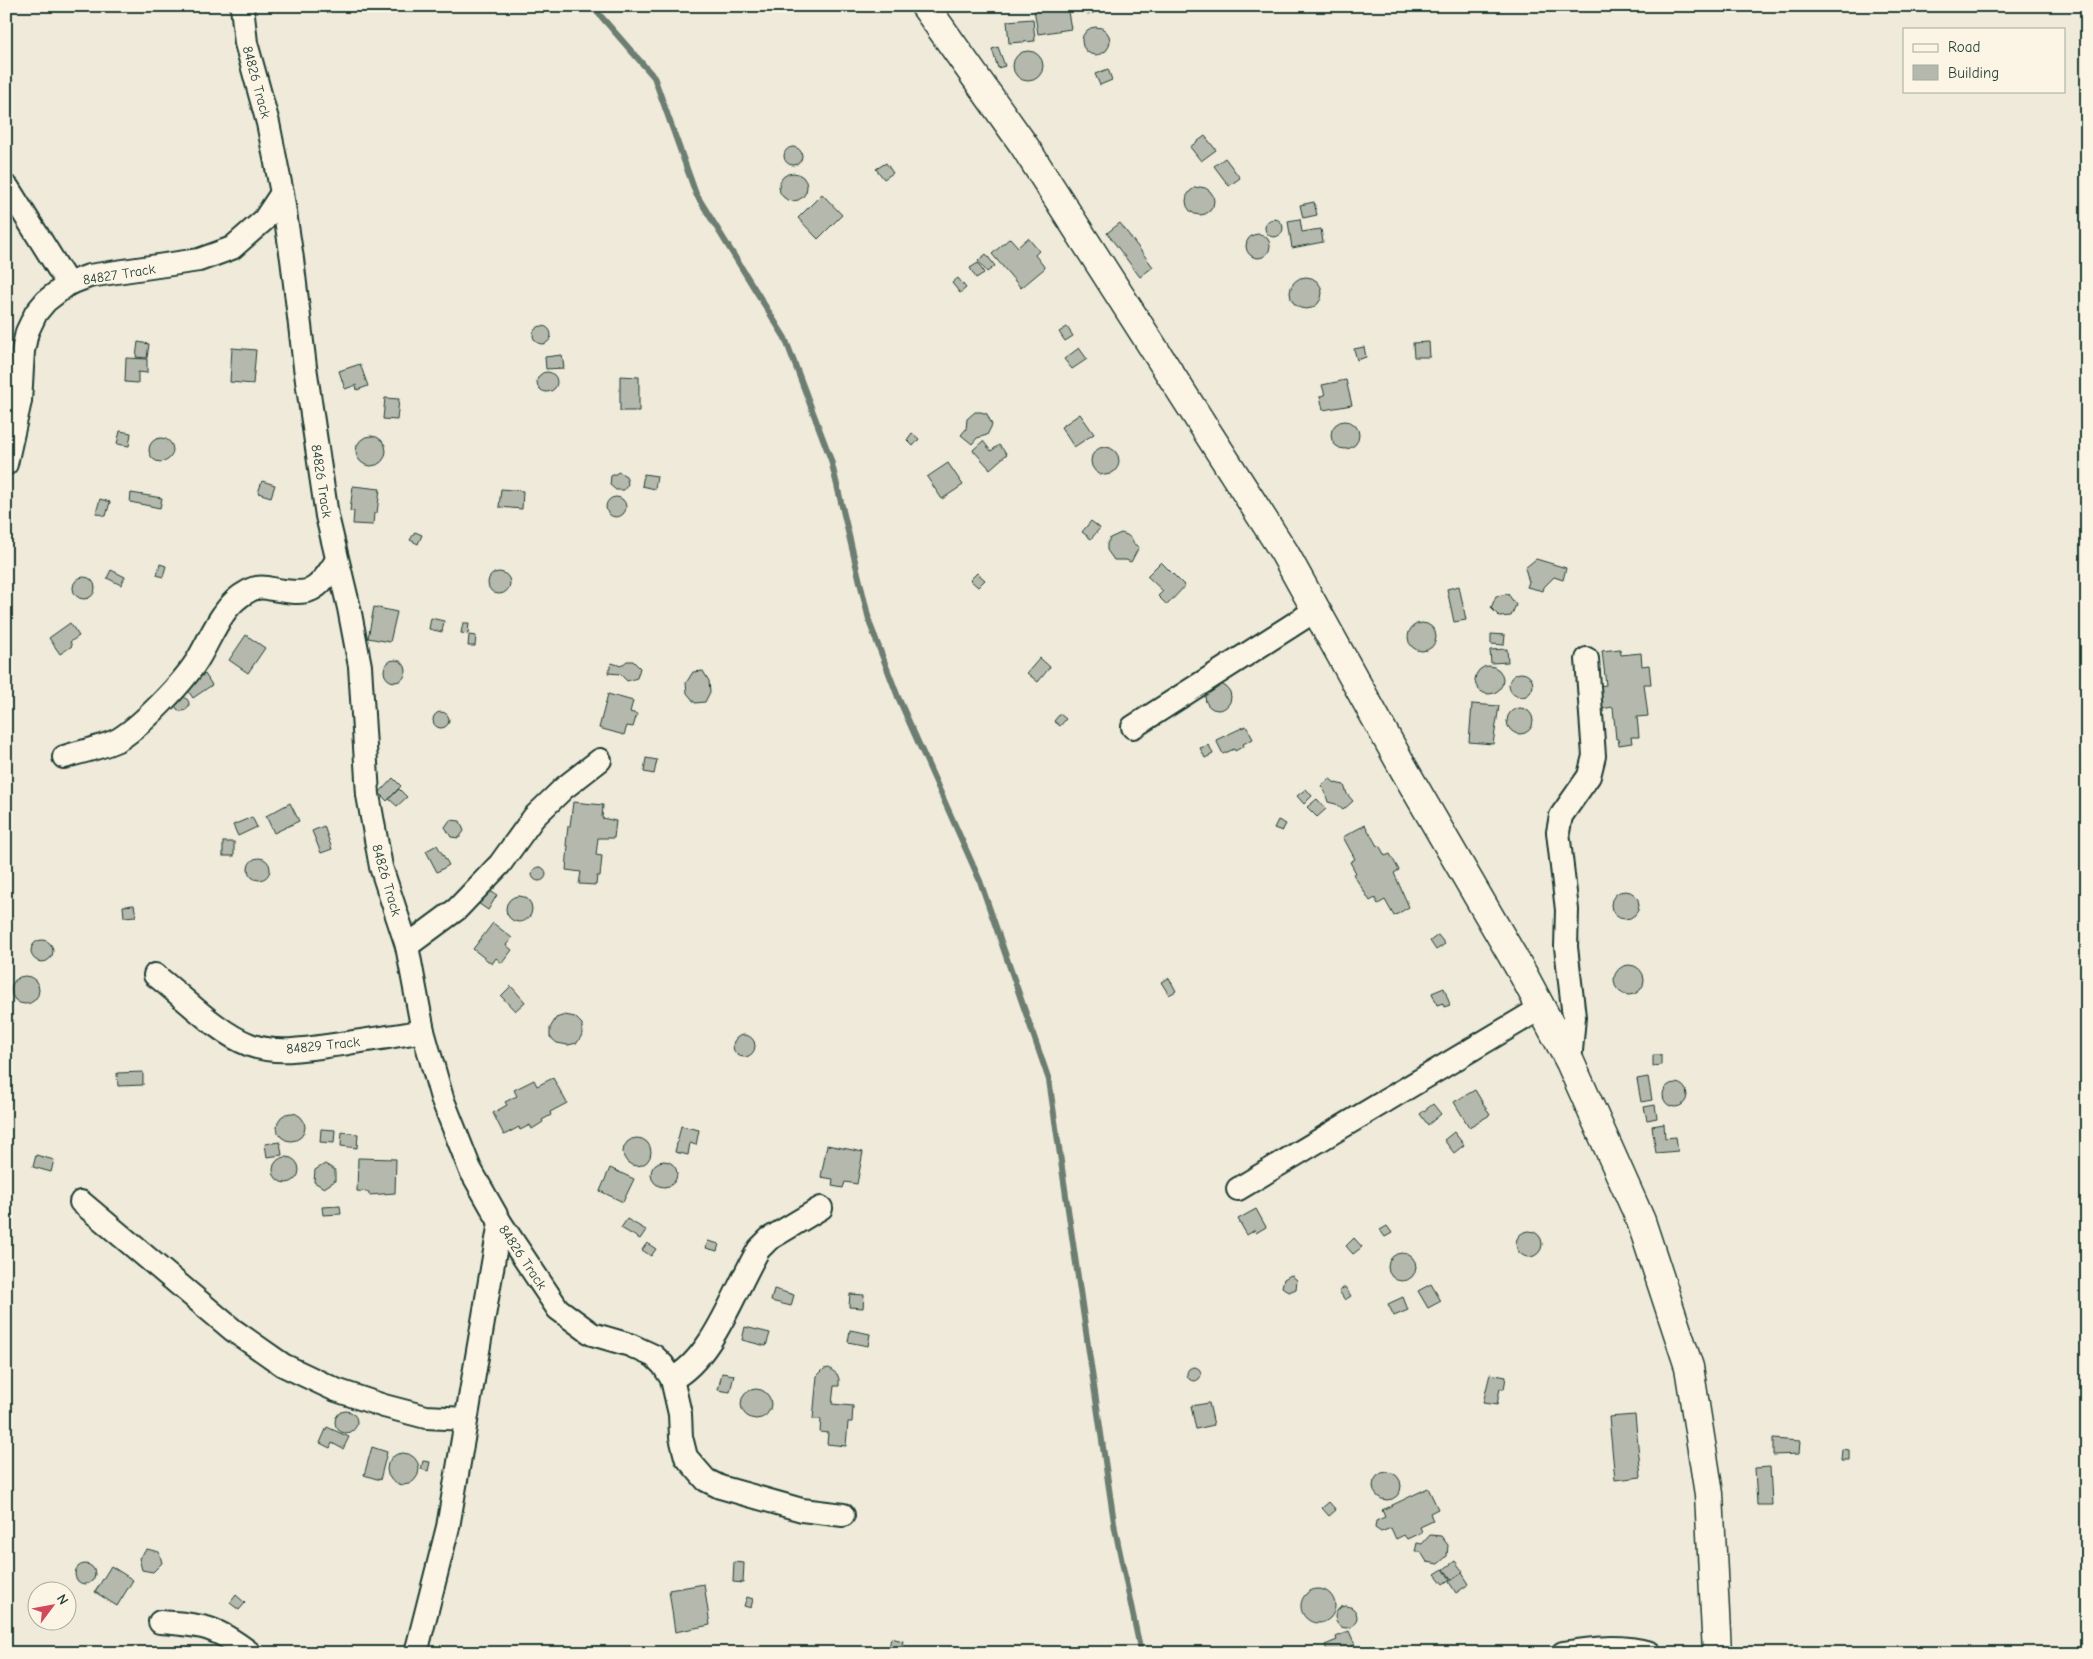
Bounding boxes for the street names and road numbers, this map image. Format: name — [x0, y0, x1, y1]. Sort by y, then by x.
street label: 84826 Track — [239, 44, 274, 120]
street label: 84827 Track — [82, 260, 157, 289]
street label: 84826 Track — [307, 443, 336, 519]
street label: 84826 Track — [368, 842, 405, 918]
street label: 84829 Track — [285, 1033, 361, 1058]
street label: 84826 Track — [495, 1222, 550, 1293]

